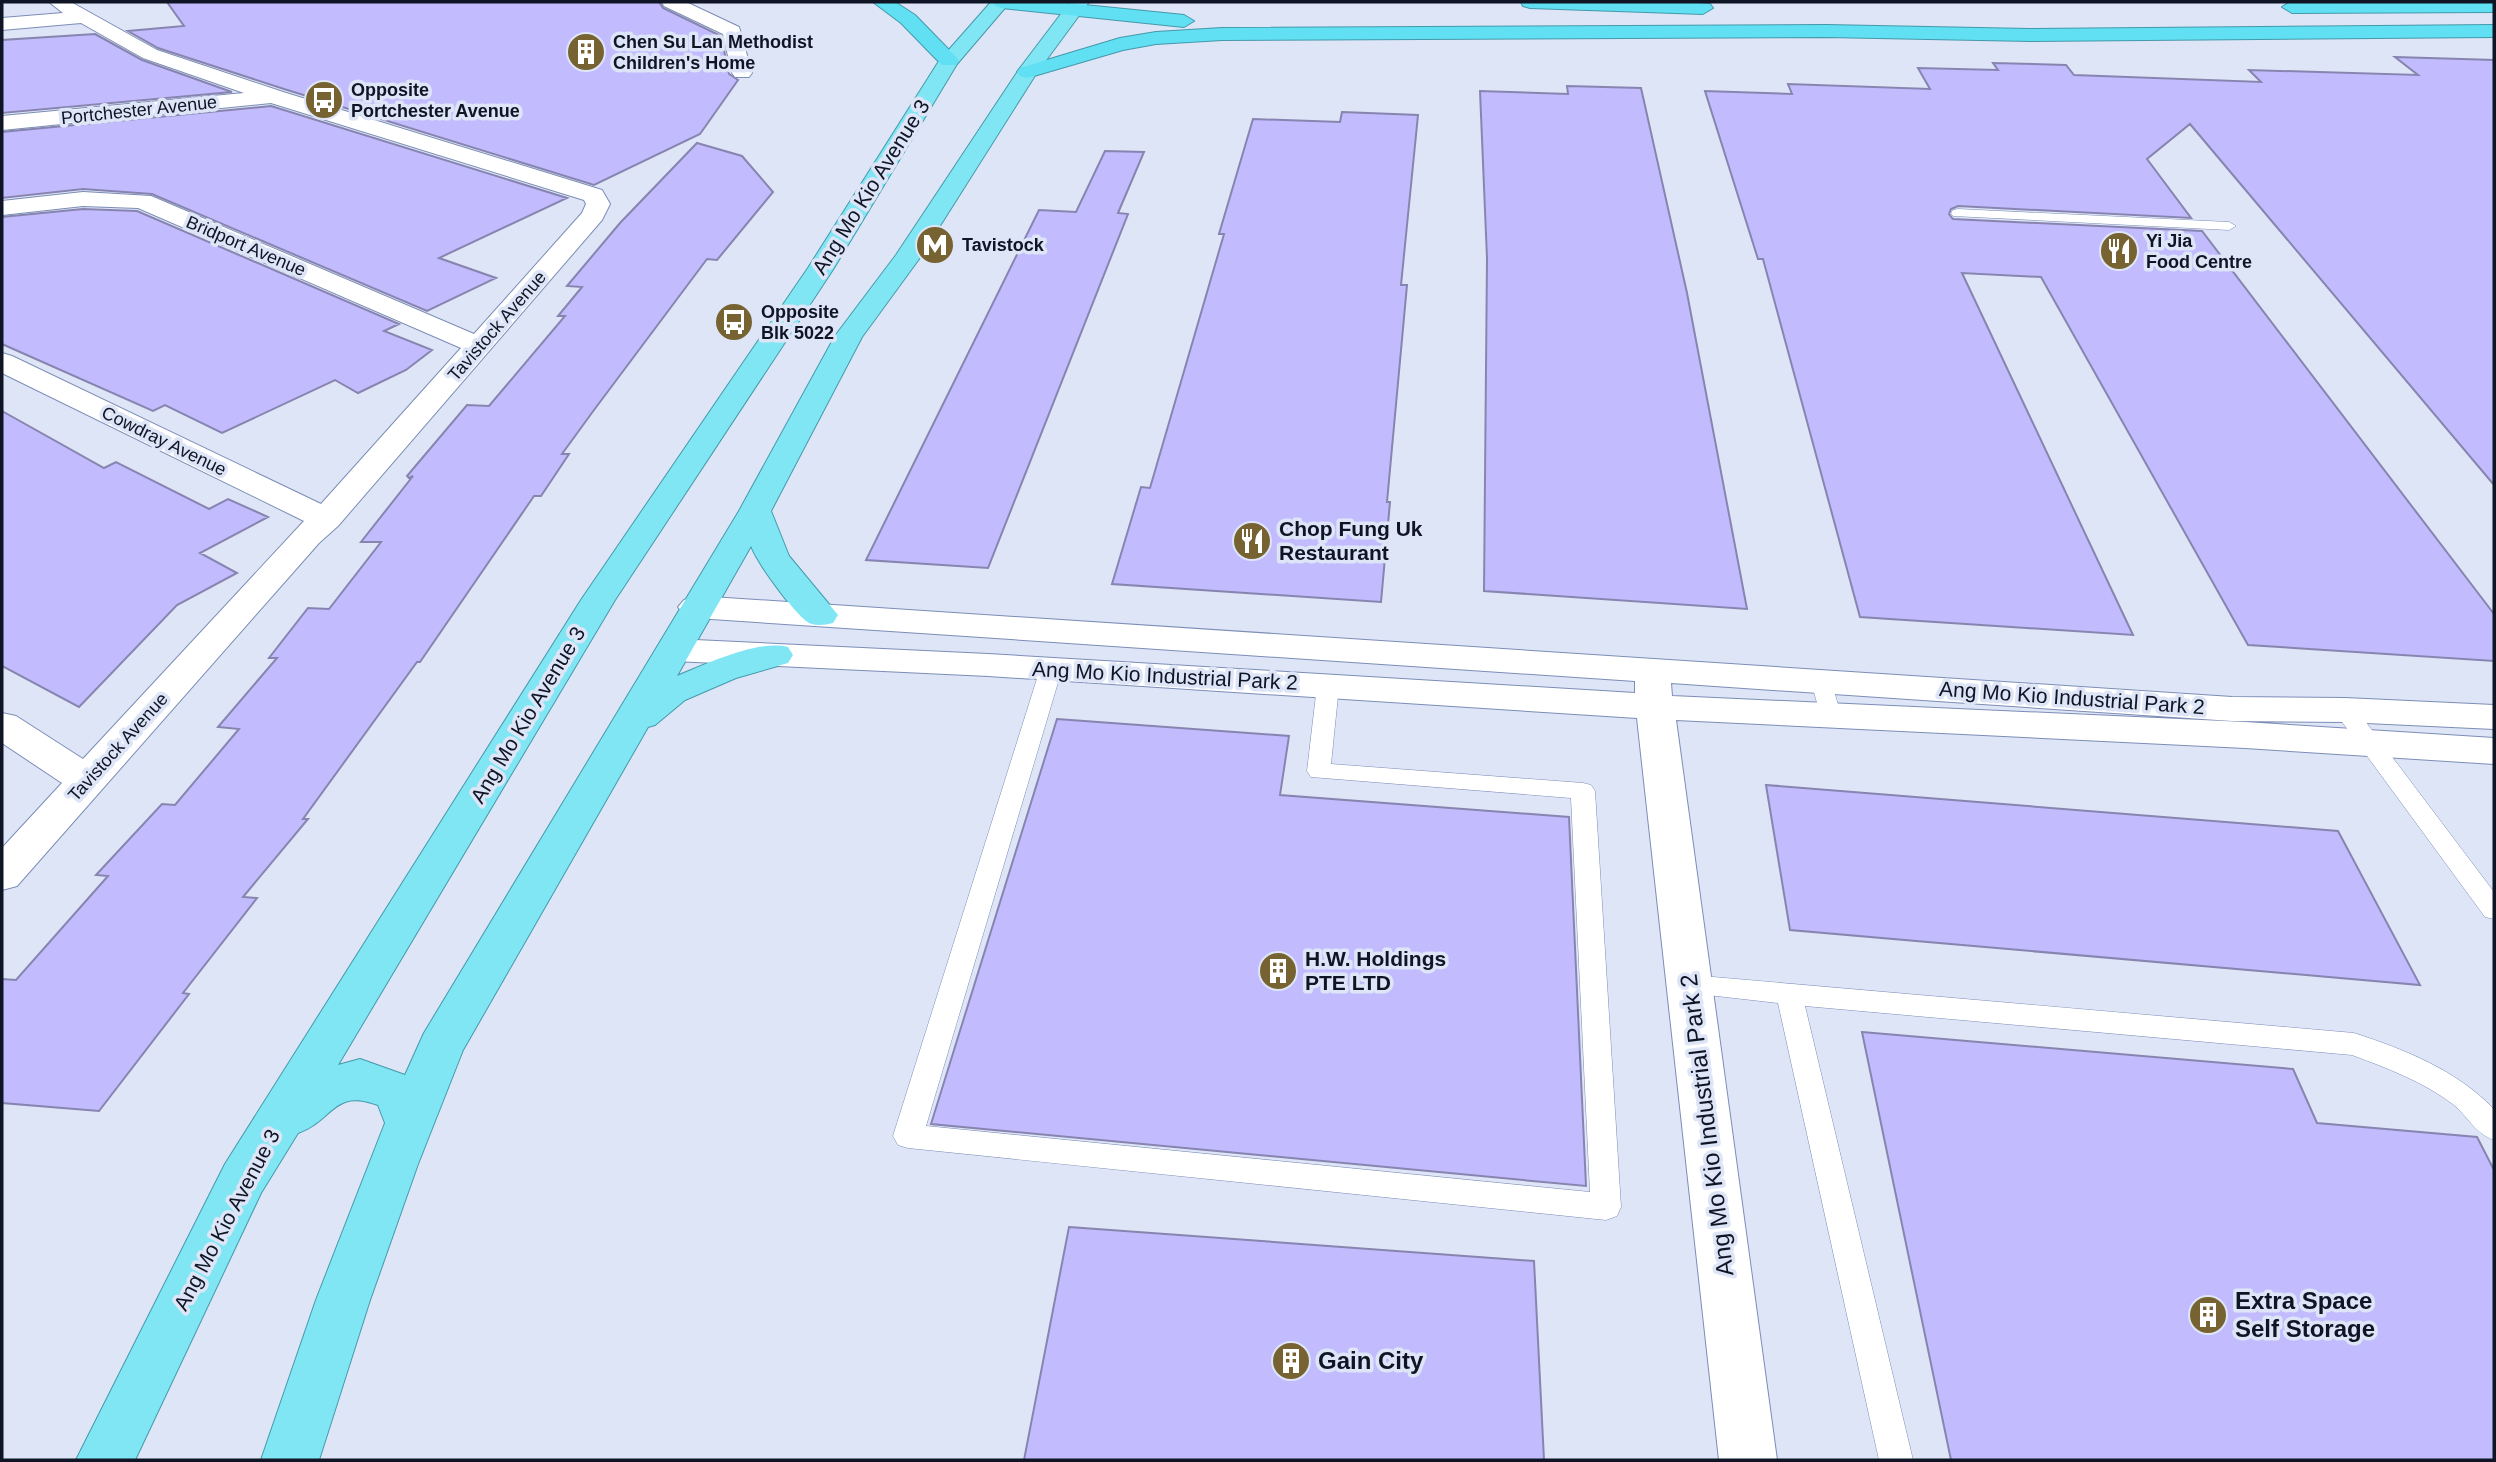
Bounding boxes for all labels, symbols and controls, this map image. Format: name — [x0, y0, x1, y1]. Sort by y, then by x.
building icon: Chen Su Lan Methodist Children's Home — [565, 31, 607, 73]
place label: Chen Su Lan Methodist Children's Home — [613, 32, 813, 73]
bus stop icon: Opposite Portchester Avenue — [303, 79, 345, 121]
place label: Opposite Portchester Avenue — [351, 80, 520, 121]
street label: Portchester Avenue — [60, 92, 218, 128]
street label: Ang Mo Kio Avenue 3 — [807, 95, 934, 278]
street label: Bridport Avenue — [183, 212, 309, 280]
metro station icon: Tavistock — [914, 224, 956, 266]
restaurant icon: Yi Jia Food Centre — [2098, 230, 2140, 272]
place label: Yi Jia Food Centre — [2146, 231, 2252, 272]
place label: Tavistock — [962, 235, 1045, 255]
street label: Tavistock Avenue — [444, 267, 550, 385]
bus stop icon: Opposite Blk 5022 — [713, 301, 755, 343]
place label: Opposite Blk 5022 — [761, 302, 839, 343]
street label: Cowdray Avenue — [99, 402, 229, 480]
place label: Chop Fung Uk Restaurant — [1279, 517, 1423, 564]
restaurant icon: Chop Fung Uk Restaurant — [1231, 520, 1273, 562]
street label: Ang Mo Kio Avenue 3 — [466, 622, 589, 807]
street label: Ang Mo Kio Industrial Park 2 — [1032, 657, 1299, 694]
street label: Ang Mo Kio Industrial Park 2 — [1938, 677, 2206, 718]
street label: Tavistock Avenue — [64, 689, 172, 805]
place label: H.W. Holdings PTE LTD — [1305, 947, 1446, 994]
building icon: H.W. Holdings PTE LTD — [1257, 950, 1299, 992]
street label: Ang Mo Kio Industrial Park 2 — [1675, 972, 1738, 1278]
street label: Ang Mo Kio Avenue 3 — [169, 1125, 284, 1314]
place label: Extra Space Self Storage — [2235, 1287, 2375, 1342]
building icon: Extra Space Self Storage — [2187, 1294, 2229, 1336]
building icon: Gain City — [1270, 1340, 1312, 1382]
place label: Gain City — [1318, 1347, 1424, 1374]

